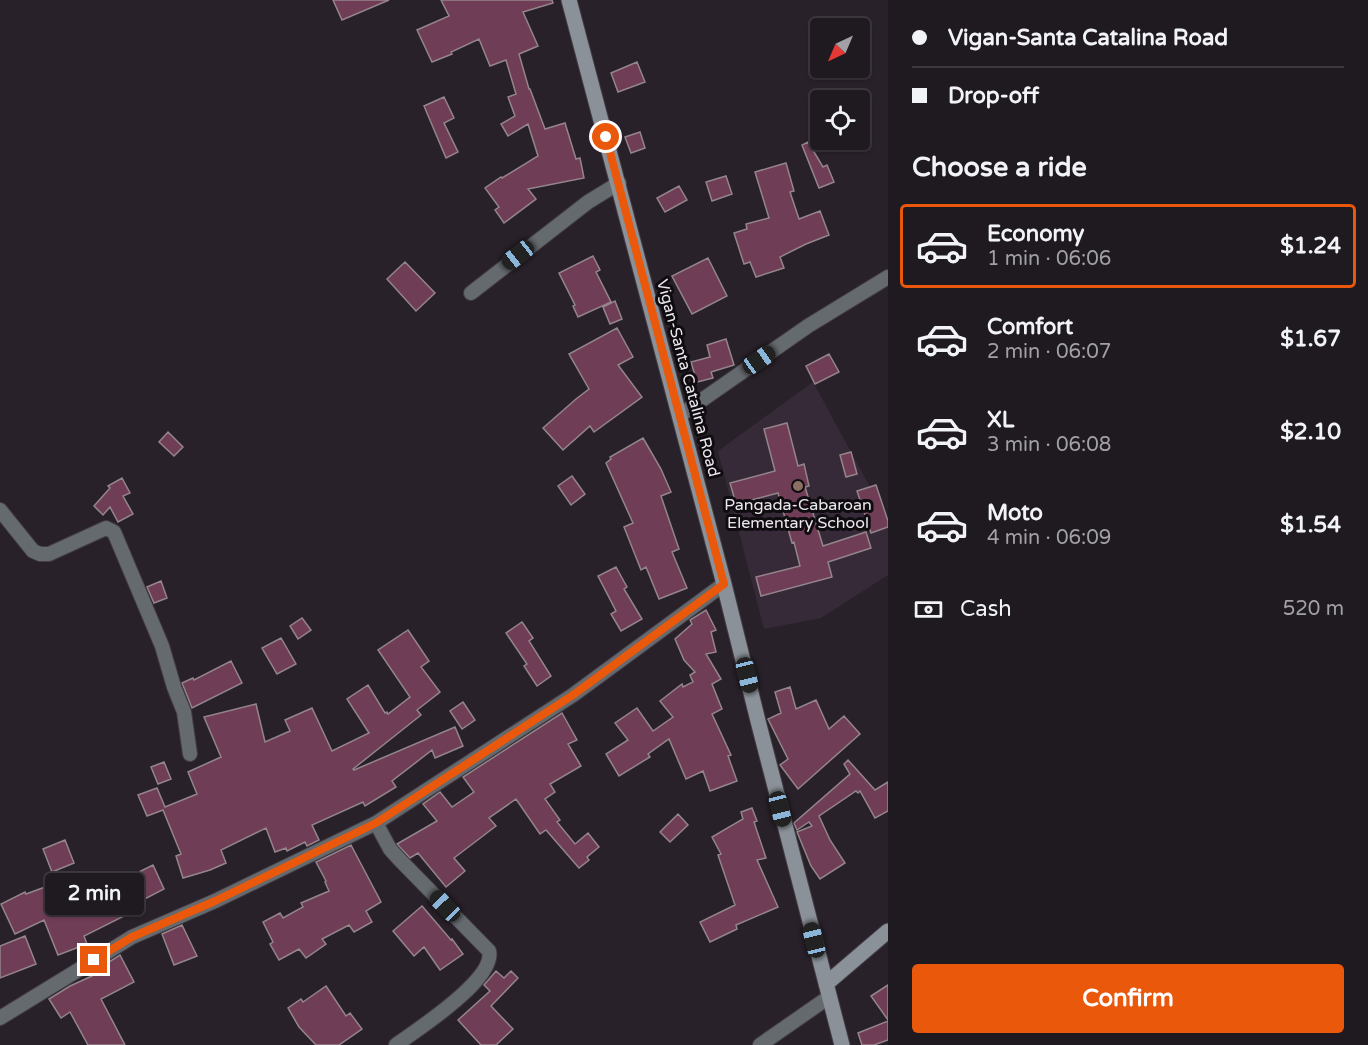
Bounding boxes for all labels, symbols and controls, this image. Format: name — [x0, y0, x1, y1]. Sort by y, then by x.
north arrow — [810, 18, 870, 78]
map controls — [810, 18, 870, 150]
text: Vigan-Santa Catalina Road — [948, 25, 1228, 51]
text: Drop-off — [948, 83, 1039, 109]
button: locate — [810, 90, 870, 150]
route start — [592, 123, 619, 150]
text: Choose a ride — [912, 151, 1087, 184]
icon: car — [915, 219, 969, 273]
text: Economy — [987, 221, 1084, 247]
text: $1.24 — [1280, 233, 1341, 259]
car — [498, 237, 538, 273]
text: 1 min · 06:06 — [987, 247, 1111, 271]
street label: Vigan-Santa Catalina Road — [652, 277, 724, 479]
icon: car — [915, 312, 969, 366]
text: Comfort — [987, 314, 1073, 340]
text: $1.67 — [1280, 326, 1341, 352]
text: 2 min · 06:07 — [987, 340, 1111, 364]
car — [739, 342, 779, 378]
icon: car — [915, 405, 969, 459]
text: XL — [987, 407, 1014, 433]
text: $2.10 — [1280, 419, 1341, 445]
text: 3 min · 06:08 — [987, 433, 1111, 457]
marker: Pangada-Cabaroan Elementary School — [791, 479, 805, 493]
place label: Pangada-Cabaroan Elementary School — [724, 495, 872, 533]
icon: car — [915, 498, 969, 552]
text: Moto — [987, 500, 1043, 526]
text: $1.54 — [1280, 512, 1341, 538]
text: 4 min · 06:09 — [987, 526, 1111, 550]
icon: cash — [912, 593, 945, 626]
text: Cash — [960, 596, 1012, 622]
text: 520 m — [1283, 597, 1344, 621]
car — [734, 655, 760, 695]
car — [767, 789, 793, 829]
callout: 2 min — [44, 873, 144, 915]
text: 2 min — [68, 882, 121, 906]
car — [426, 887, 464, 925]
car — [801, 920, 827, 960]
route end — [80, 946, 107, 973]
button: Confirm — [912, 964, 1344, 1033]

